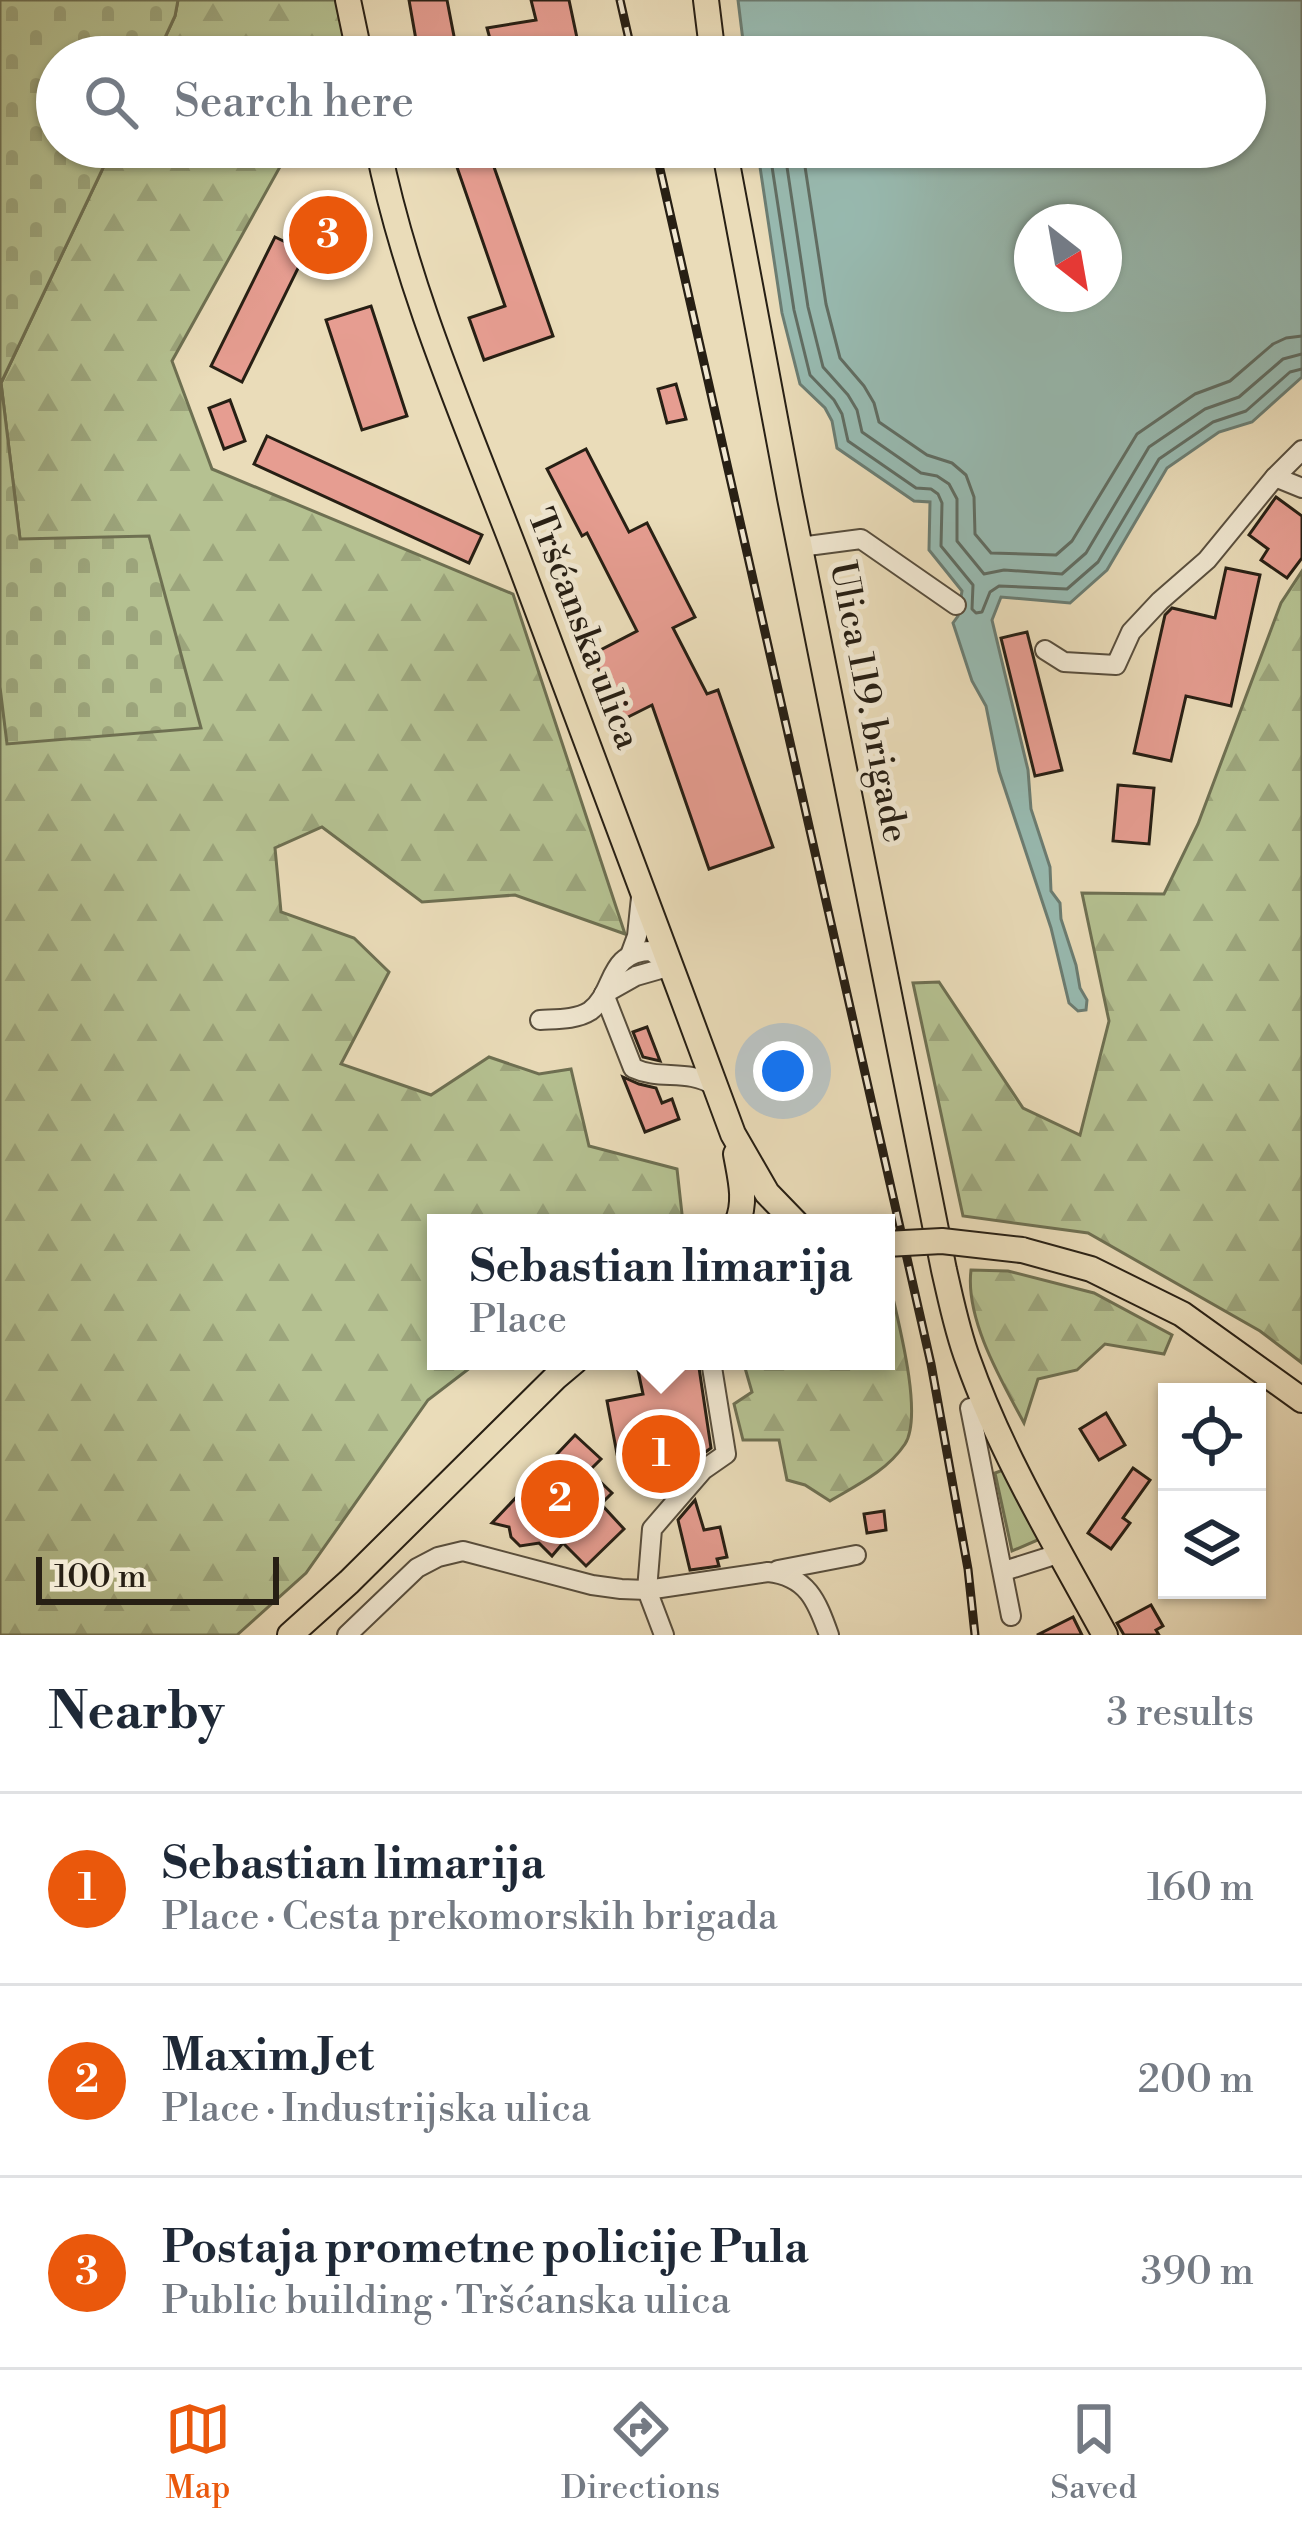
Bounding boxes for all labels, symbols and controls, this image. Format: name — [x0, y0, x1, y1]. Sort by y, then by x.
search box — [36, 36, 1266, 168]
icon: search — [78, 69, 144, 135]
text: Search here — [174, 74, 414, 131]
pin: 3 — [289, 190, 367, 280]
north arrow — [1014, 204, 1122, 312]
street label: Tršćanska ulica — [517, 502, 650, 756]
street label: Ulica 119. brigade — [819, 558, 917, 846]
your location — [753, 1041, 813, 1101]
popup — [427, 1214, 895, 1370]
text: Sebastian limarija — [470, 1239, 852, 1296]
text: Place — [470, 1296, 567, 1345]
map controls — [1158, 1383, 1266, 1599]
button: locate — [1158, 1383, 1266, 1491]
pin: 1 — [622, 1409, 700, 1499]
pin: 2 — [521, 1454, 599, 1544]
button: layers — [1158, 1491, 1266, 1599]
scale bar — [36, 1551, 279, 1604]
text: 100 m — [54, 1557, 147, 1598]
text: Nearby — [48, 1681, 224, 1745]
text: 3 results — [1106, 1689, 1254, 1738]
text: Sebastian limarija — [162, 1836, 545, 1893]
text: 1 — [78, 1864, 96, 1913]
text: 160 m — [1147, 1864, 1254, 1913]
text: Place · Cesta prekomorskih brigada — [162, 1893, 778, 1942]
text: Maxim Jet — [162, 2028, 374, 2085]
text: 2 — [75, 2056, 99, 2105]
text: 200 m — [1138, 2056, 1254, 2105]
text: Place · Industrijska ulica — [162, 2085, 591, 2134]
text: Postaja prometne policije Pula — [162, 2220, 809, 2277]
text: 3 — [75, 2248, 99, 2297]
text: 390 m — [1141, 2248, 1254, 2297]
text: Public building · Tršćanska ulica — [162, 2277, 730, 2326]
tab: Map — [165, 2396, 231, 2509]
tab: Directions — [561, 2396, 720, 2509]
tab: Saved — [1050, 2396, 1137, 2509]

